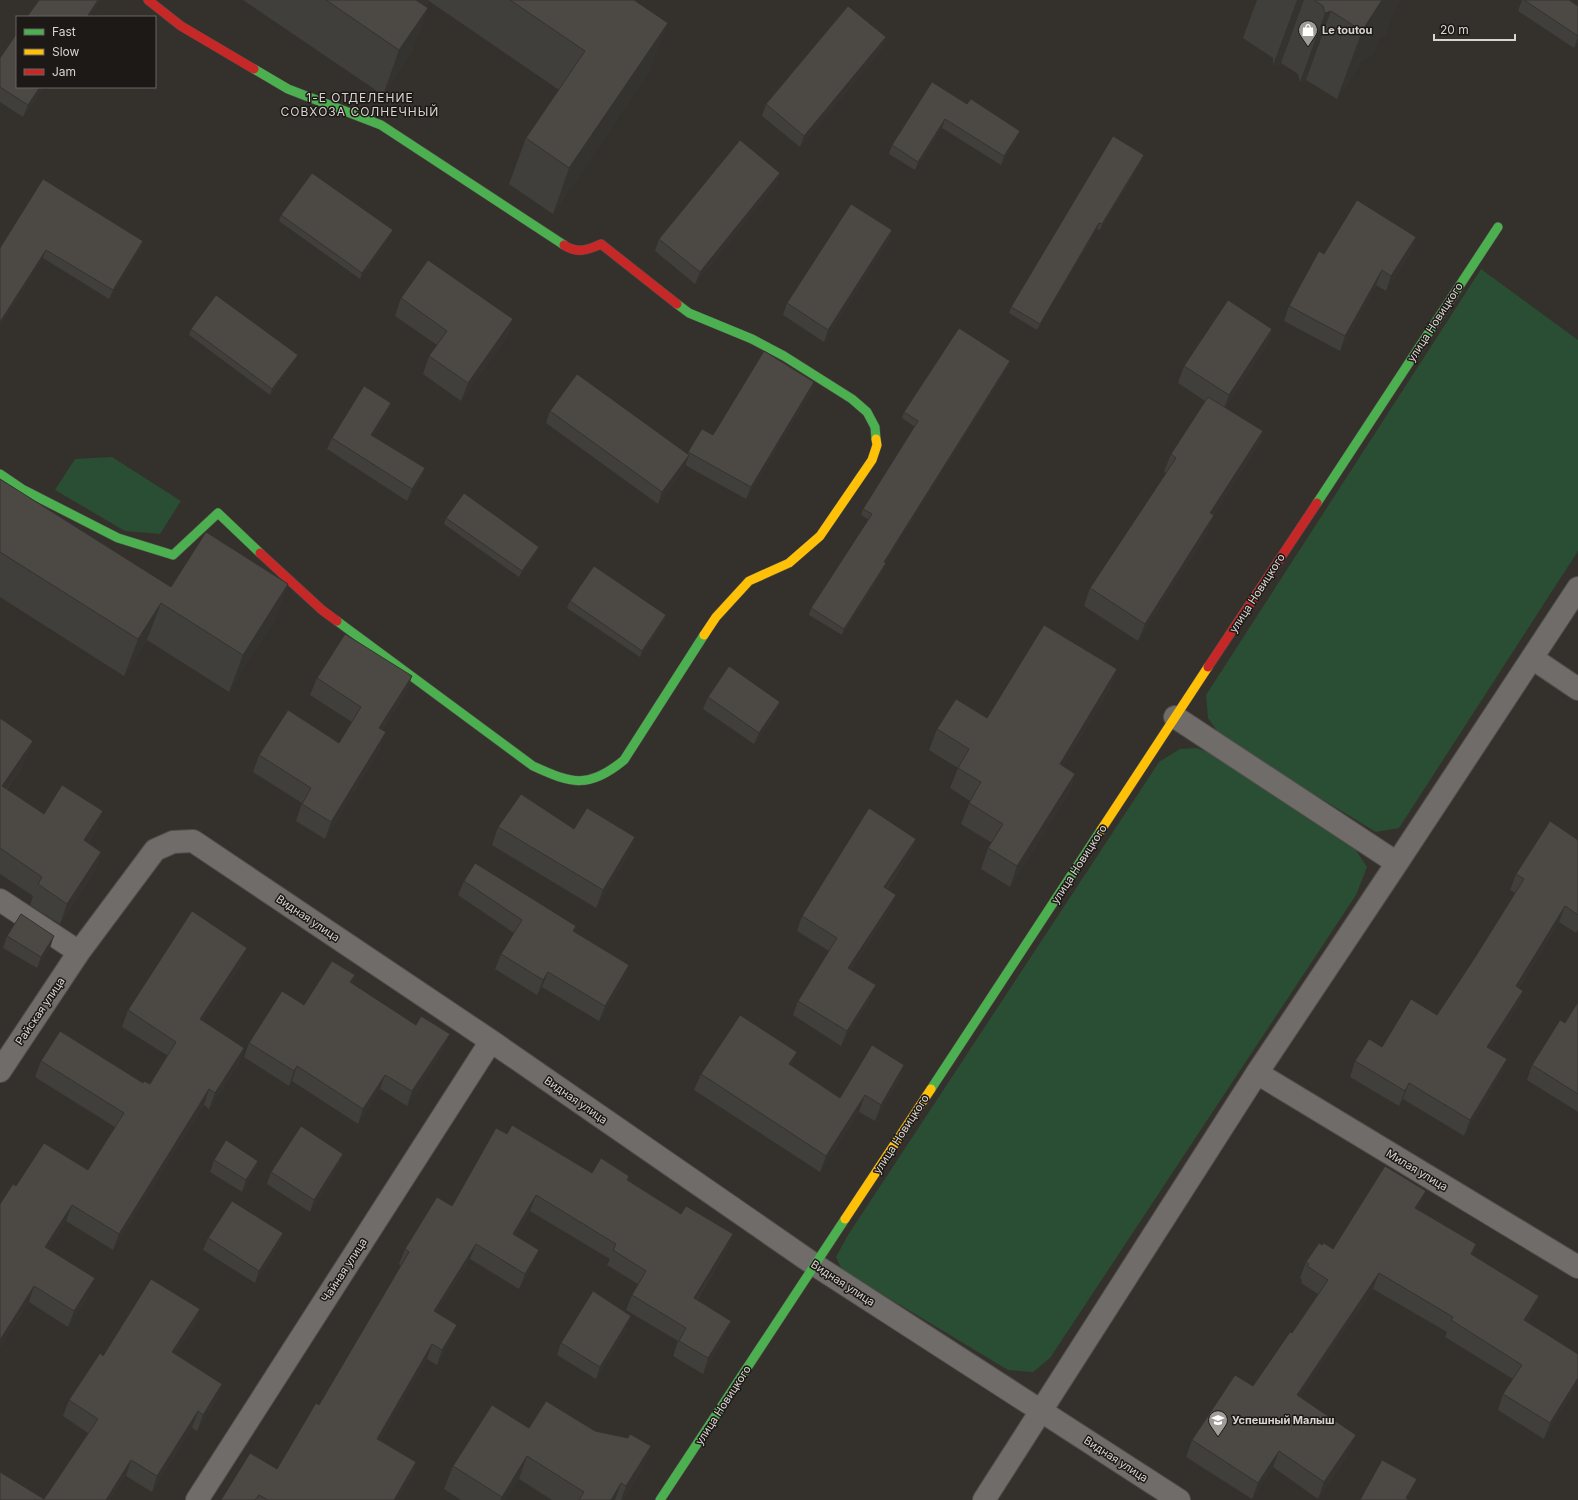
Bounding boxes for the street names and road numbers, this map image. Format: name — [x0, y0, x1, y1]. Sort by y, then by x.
street label: улица Новицкого — [1404, 279, 1466, 364]
street label: улица Новицкого — [1226, 550, 1288, 635]
street label: улица Новицкого — [1048, 821, 1110, 906]
street label: Видная улица — [274, 892, 342, 944]
street label: Райская улица — [12, 975, 68, 1047]
street label: Видная улица — [542, 1073, 610, 1127]
street label: улица Новицкого — [870, 1091, 932, 1176]
street label: Милая улица — [1384, 1146, 1450, 1194]
street label: Чайная улица — [318, 1235, 370, 1305]
street label: Видная улица — [808, 1257, 878, 1309]
street label: улица Новицкого — [692, 1362, 754, 1447]
street label: Видная улица — [1081, 1433, 1151, 1485]

